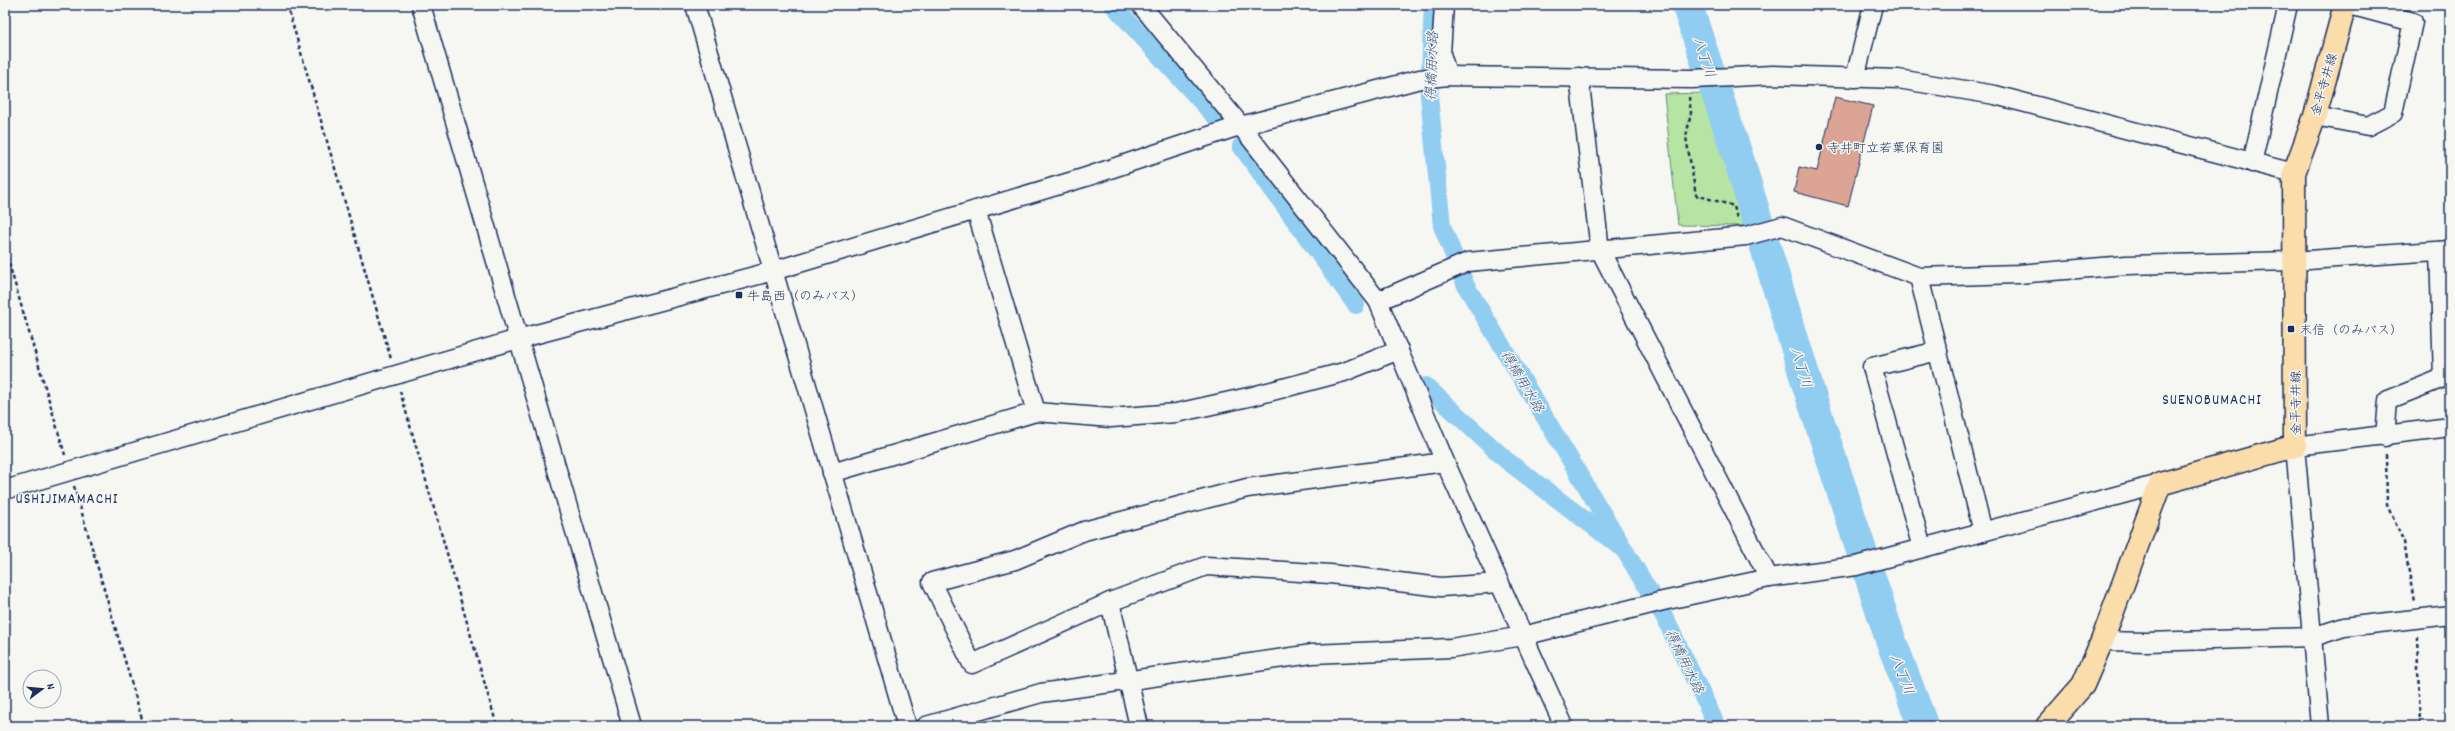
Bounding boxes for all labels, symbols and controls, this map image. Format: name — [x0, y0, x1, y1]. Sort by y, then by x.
water label: 得橋用水路 — [1422, 30, 1444, 101]
water label: 八丁川 — [1687, 35, 1719, 81]
street label: 金平寺井線 — [2307, 50, 2344, 119]
place label: 寺井町立若葉保育園 — [1827, 140, 1944, 159]
marker: 寺井町立若葉保育園 — [1814, 142, 1824, 152]
place label: 牛島西（のみバス） — [747, 288, 864, 307]
marker: 牛島西（のみバス） — [734, 290, 744, 300]
place label: 末信（のみバス） — [2299, 322, 2403, 341]
marker: 末信（のみバス） — [2286, 324, 2296, 334]
water label: 八丁川 — [1784, 345, 1816, 391]
water label: 得橋用水路 — [1495, 347, 1548, 418]
street label: 金平寺井線 — [2288, 370, 2307, 436]
district label: SUENOBUMACHI — [2162, 390, 2262, 412]
district label: USHIJIMAMACHI — [16, 489, 119, 511]
water label: 得橋用水路 — [1659, 626, 1708, 699]
water label: 八丁川 — [1884, 652, 1918, 698]
north arrow — [22, 669, 62, 709]
text: N — [41, 682, 58, 692]

